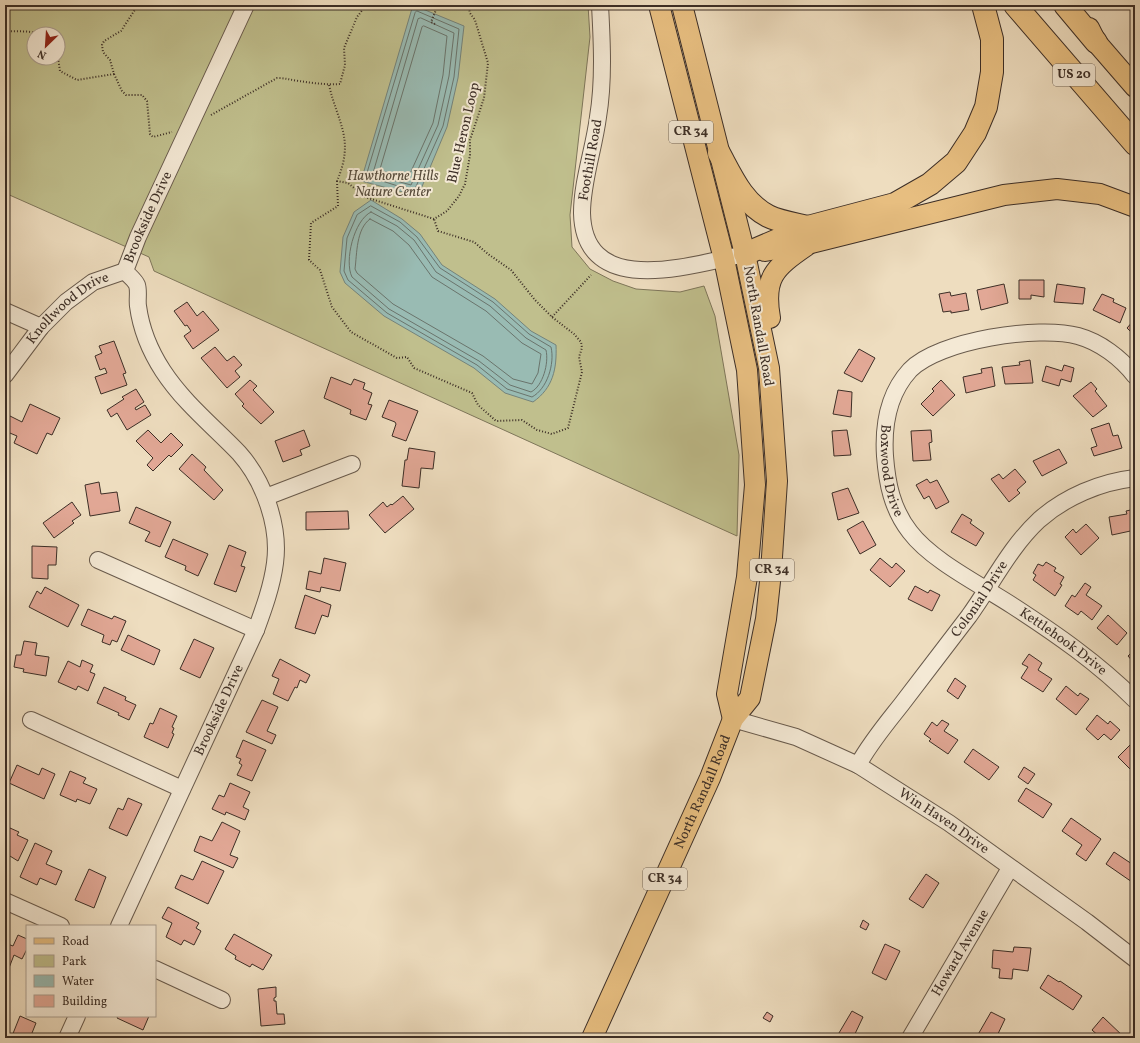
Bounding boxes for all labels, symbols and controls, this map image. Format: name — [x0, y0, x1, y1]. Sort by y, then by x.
north arrow — [26, 26, 66, 66]
text: N — [36, 45, 49, 62]
road number: US 20 — [1053, 64, 1095, 86]
street label: Blue Heron Loop — [443, 81, 485, 185]
street label: Foothill Road — [574, 118, 608, 202]
road number: CR 34 — [669, 121, 713, 143]
park label: Hawthorne Hills Nature Center — [347, 167, 439, 202]
street label: Brookside Drive — [119, 168, 177, 266]
street label: North Randall Road — [738, 264, 778, 388]
street label: Knollwood Drive — [22, 268, 112, 348]
street label: Boxwood Drive — [875, 423, 908, 520]
street label: Colonial Drive — [947, 557, 1013, 641]
road number: CR 34 — [750, 559, 794, 581]
street label: Kettlehook Drive — [1016, 603, 1111, 680]
street label: Brookside Drive — [190, 661, 248, 759]
street label: North Randall Road — [670, 732, 735, 852]
street label: Win Haven Drive — [895, 784, 993, 858]
road number: CR 34 — [643, 868, 687, 890]
street label: Howard Avenue — [927, 905, 993, 1000]
legend — [26, 925, 156, 1017]
text: Road — [62, 934, 89, 950]
text: Park — [62, 954, 87, 970]
text: Water — [62, 974, 94, 990]
text: Building — [62, 994, 107, 1010]

